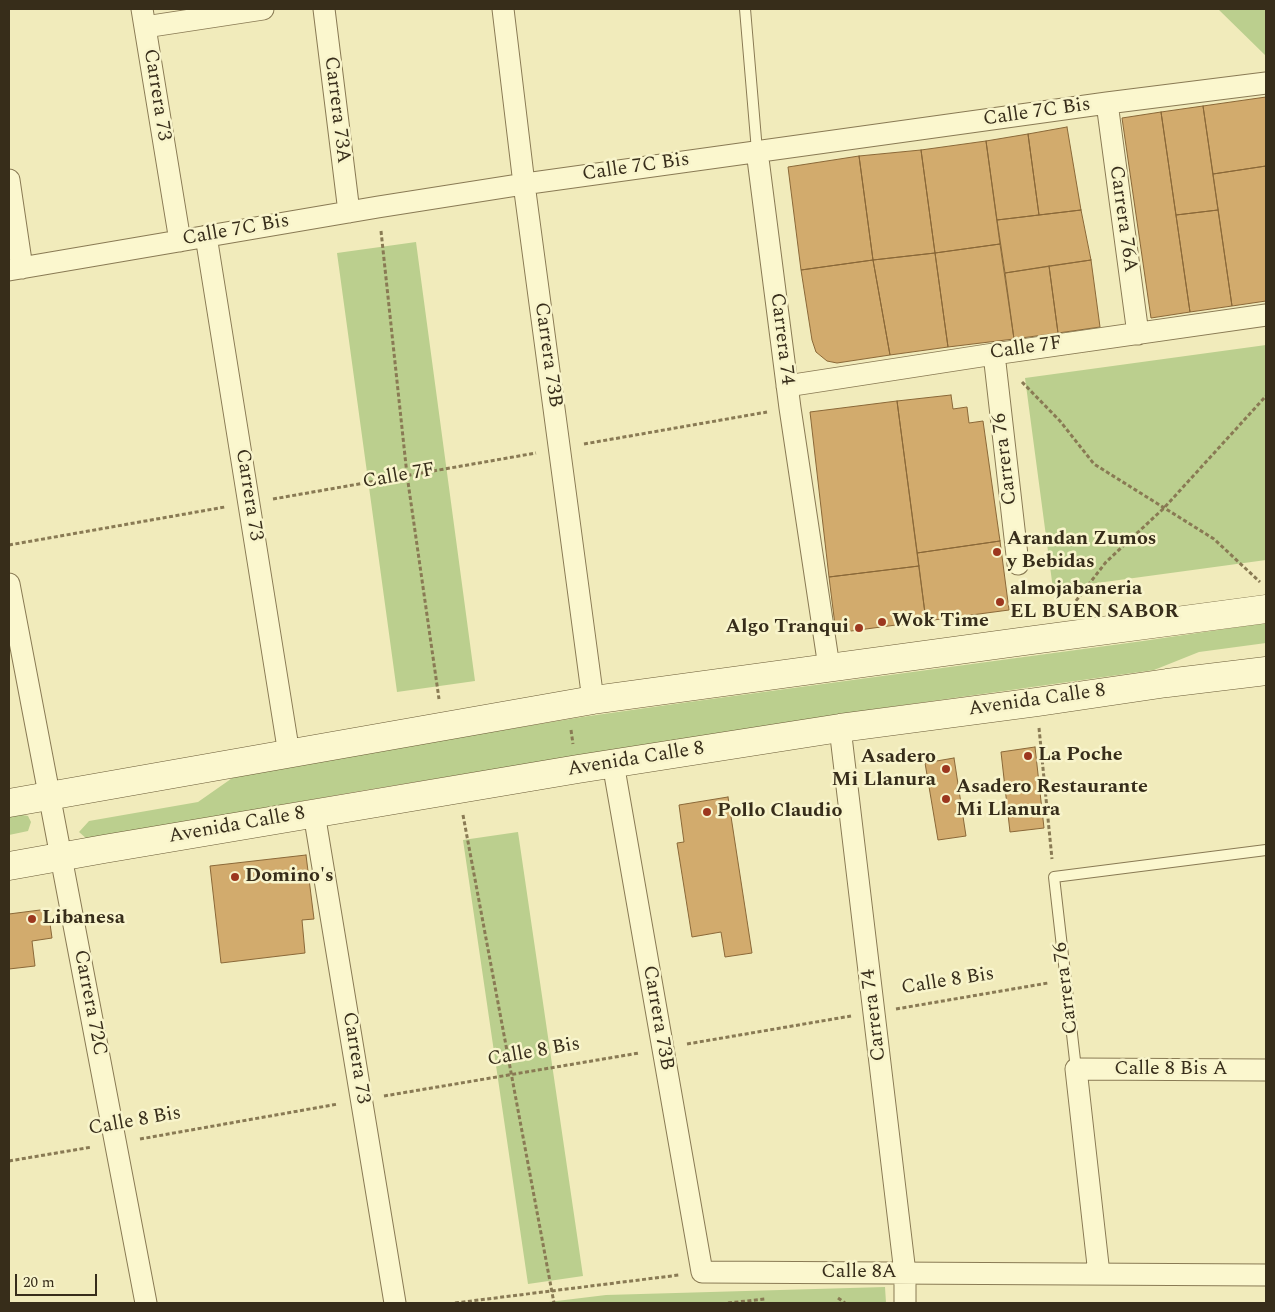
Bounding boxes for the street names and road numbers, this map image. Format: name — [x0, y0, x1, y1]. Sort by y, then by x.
street label: Carrera 73 — [137, 47, 175, 143]
street label: Carrera 73A — [318, 55, 354, 165]
street label: Calle 7C Bis — [982, 94, 1092, 132]
street label: Calle 7C Bis — [581, 149, 691, 187]
street label: Carrera 76A — [1103, 164, 1141, 274]
street label: Calle 7C Bis — [181, 210, 291, 252]
street label: Carrera 74 — [763, 291, 799, 387]
street label: Carrera 73B — [528, 301, 566, 409]
street label: Calle 7F — [988, 332, 1064, 366]
street label: Carrera 76 — [988, 411, 1024, 507]
street label: Carrera 73 — [229, 447, 267, 543]
street label: Calle 7F — [361, 459, 437, 495]
street label: Avenida Calle 8 — [967, 680, 1107, 722]
street label: Avenida Calle 8 — [566, 737, 706, 783]
street label: Avenida Calle 8 — [167, 802, 307, 850]
street label: Carrera 76 — [1049, 940, 1085, 1036]
street label: Carrera 72C — [67, 948, 111, 1058]
street label: Calle 8 Bis — [900, 963, 996, 1001]
street label: Carrera 73B — [636, 964, 678, 1072]
street label: Carrera 74 — [857, 967, 893, 1063]
street label: Carrera 73 — [336, 1010, 374, 1106]
street label: Calle 8 Bis — [486, 1033, 582, 1073]
street label: Calle 8 Bis A — [1114, 1058, 1228, 1082]
street label: Calle 8 Bis — [87, 1102, 183, 1142]
street label: Calle 8A — [821, 1261, 897, 1285]

